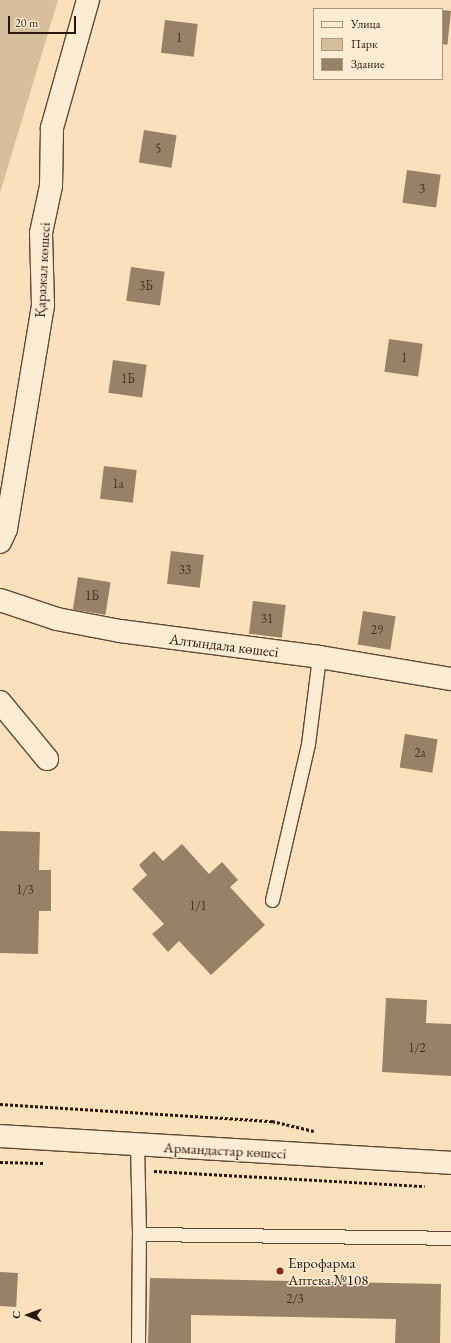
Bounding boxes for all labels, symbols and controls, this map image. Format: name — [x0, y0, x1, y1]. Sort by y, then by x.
scale bar — [10, 8, 78, 34]
legend — [313, 8, 443, 80]
text: 20 m — [15, 15, 38, 31]
text: Улица — [351, 16, 381, 32]
house number: 1 — [176, 30, 182, 46]
text: Парк — [351, 36, 378, 52]
text: Здание — [351, 56, 385, 72]
house number: 5 — [155, 141, 161, 157]
house number: 3 — [419, 181, 425, 197]
street label: Қаражал көшесі — [31, 222, 53, 318]
house number: 3Б — [139, 278, 153, 294]
house number: 1 — [401, 350, 407, 366]
house number: 1Б — [121, 371, 135, 387]
house number: 1а — [112, 476, 124, 492]
house number: 33 — [179, 562, 191, 578]
house number: 1Б — [85, 588, 99, 604]
house number: 31 — [261, 611, 273, 627]
house number: 29 — [371, 622, 383, 638]
street label: Алтындала көшесі — [168, 629, 280, 661]
house number: 2а — [414, 745, 426, 761]
house number: 1/3 — [16, 882, 34, 898]
house number: 1/1 — [189, 898, 207, 914]
house number: 1/2 — [408, 1040, 426, 1056]
street label: Армандастар көшесі — [163, 1138, 287, 1162]
place label: Еврофарма Аптека №108 — [288, 1253, 368, 1288]
marker: Еврофарма Аптека №108 — [275, 1266, 285, 1276]
house number: 2/3 — [286, 1291, 304, 1307]
north arrow — [8, 1295, 48, 1335]
text: С — [9, 1311, 23, 1319]

